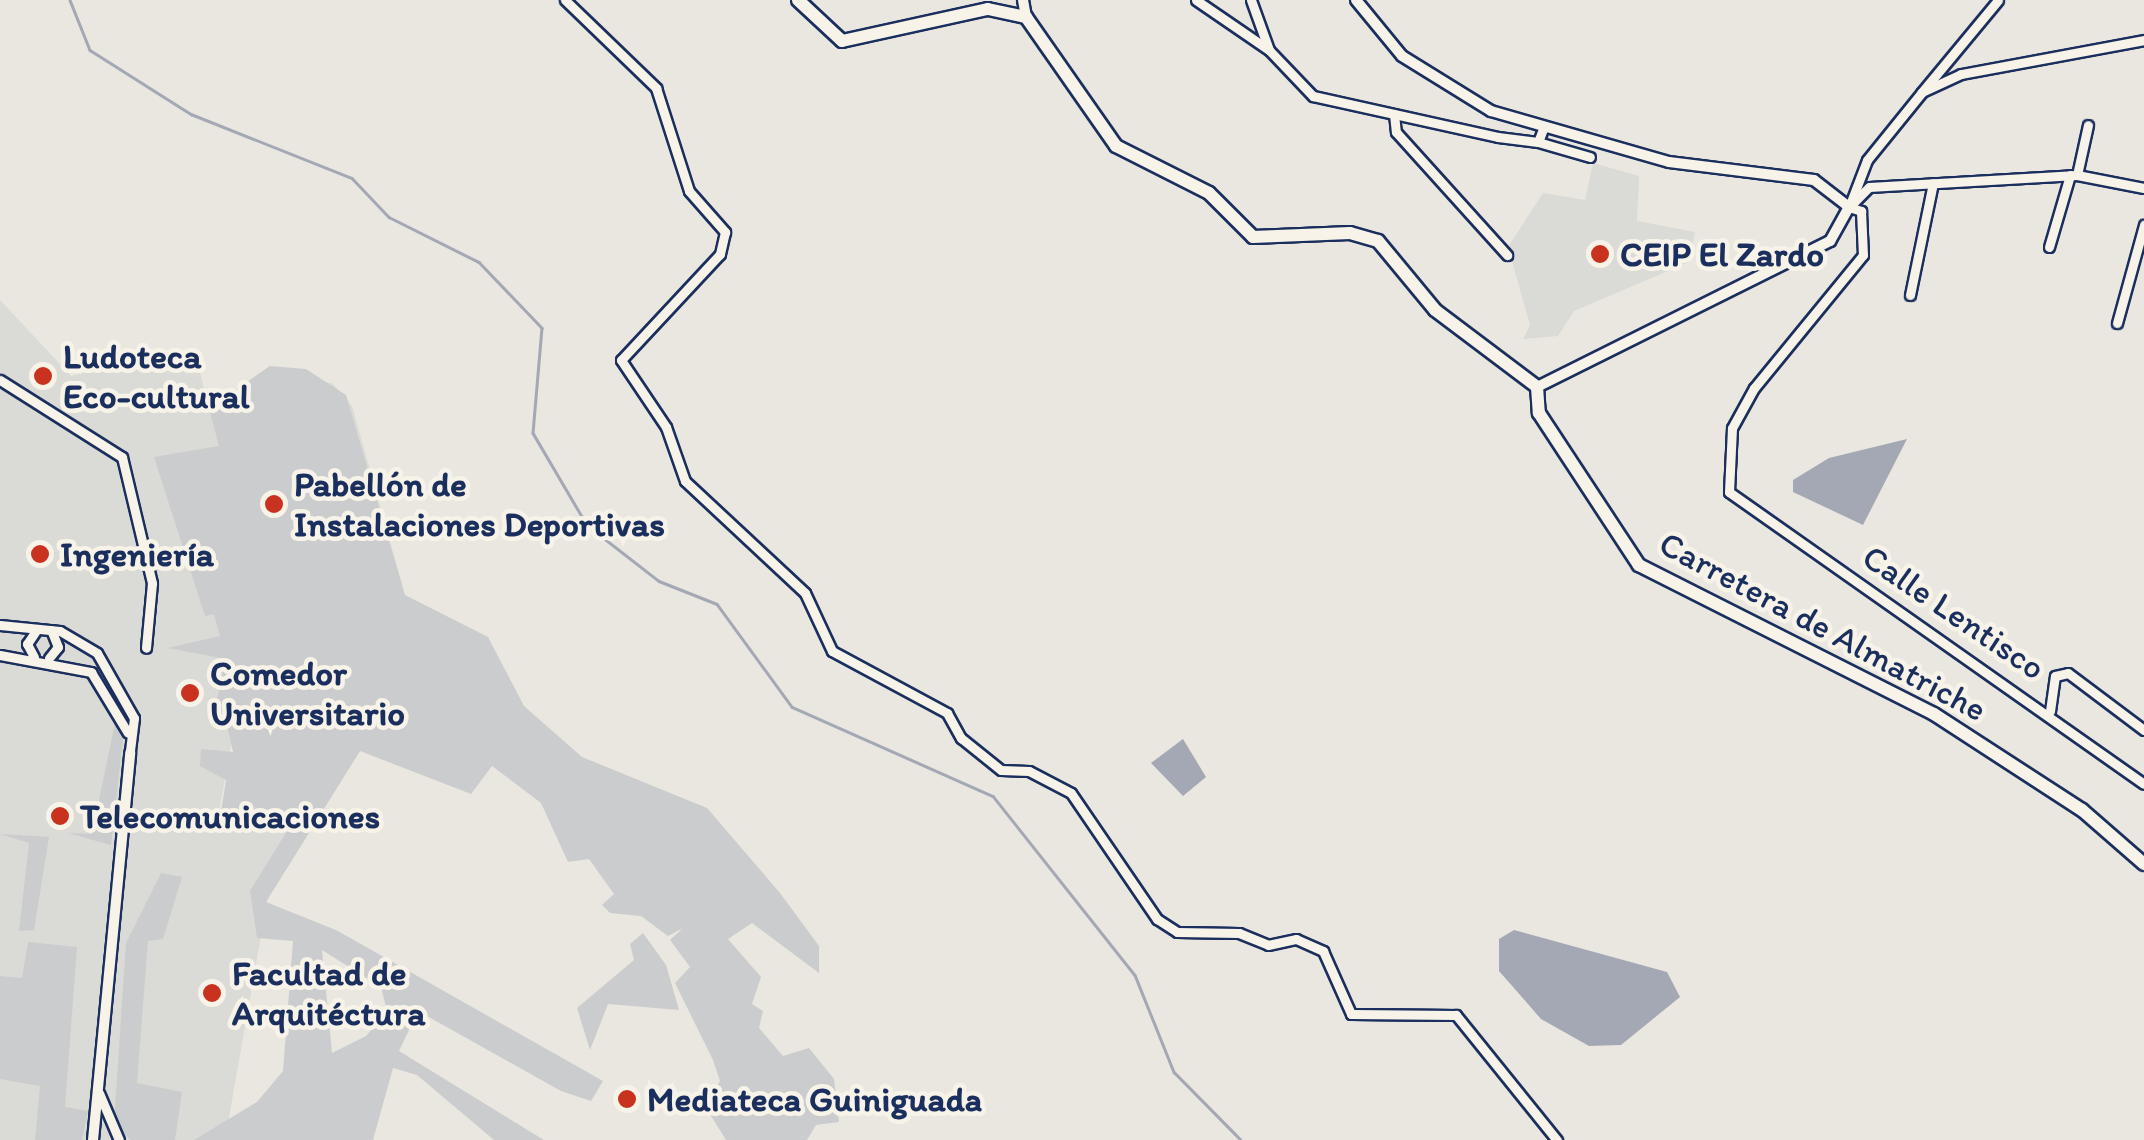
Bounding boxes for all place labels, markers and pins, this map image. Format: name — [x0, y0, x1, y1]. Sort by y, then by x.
place label: CEIP El Zardo — [1620, 233, 1824, 275]
marker: CEIP El Zardo — [1589, 243, 1611, 265]
place label: Ludoteca Eco-cultural — [63, 335, 250, 417]
marker: Ludoteca Eco-cultural — [32, 365, 54, 387]
place label: Pabellón de Instalaciones Deportivas — [294, 463, 665, 545]
marker: Pabellón de Instalaciones Deportivas — [263, 493, 285, 515]
place label: Ingeniería — [60, 533, 214, 575]
marker: Ingeniería — [29, 543, 51, 565]
place label: Comedor Universitario — [210, 652, 405, 734]
marker: Comedor Universitario — [179, 682, 201, 704]
place label: Telecomunicaciones — [80, 795, 380, 837]
marker: Telecomunicaciones — [49, 805, 71, 827]
place label: Facultad de Arquitéctura — [232, 952, 425, 1034]
marker: Facultad de Arquitéctura — [201, 982, 223, 1004]
place label: Mediateca Guiniguada — [647, 1078, 982, 1120]
marker: Mediateca Guiniguada — [616, 1088, 638, 1110]

